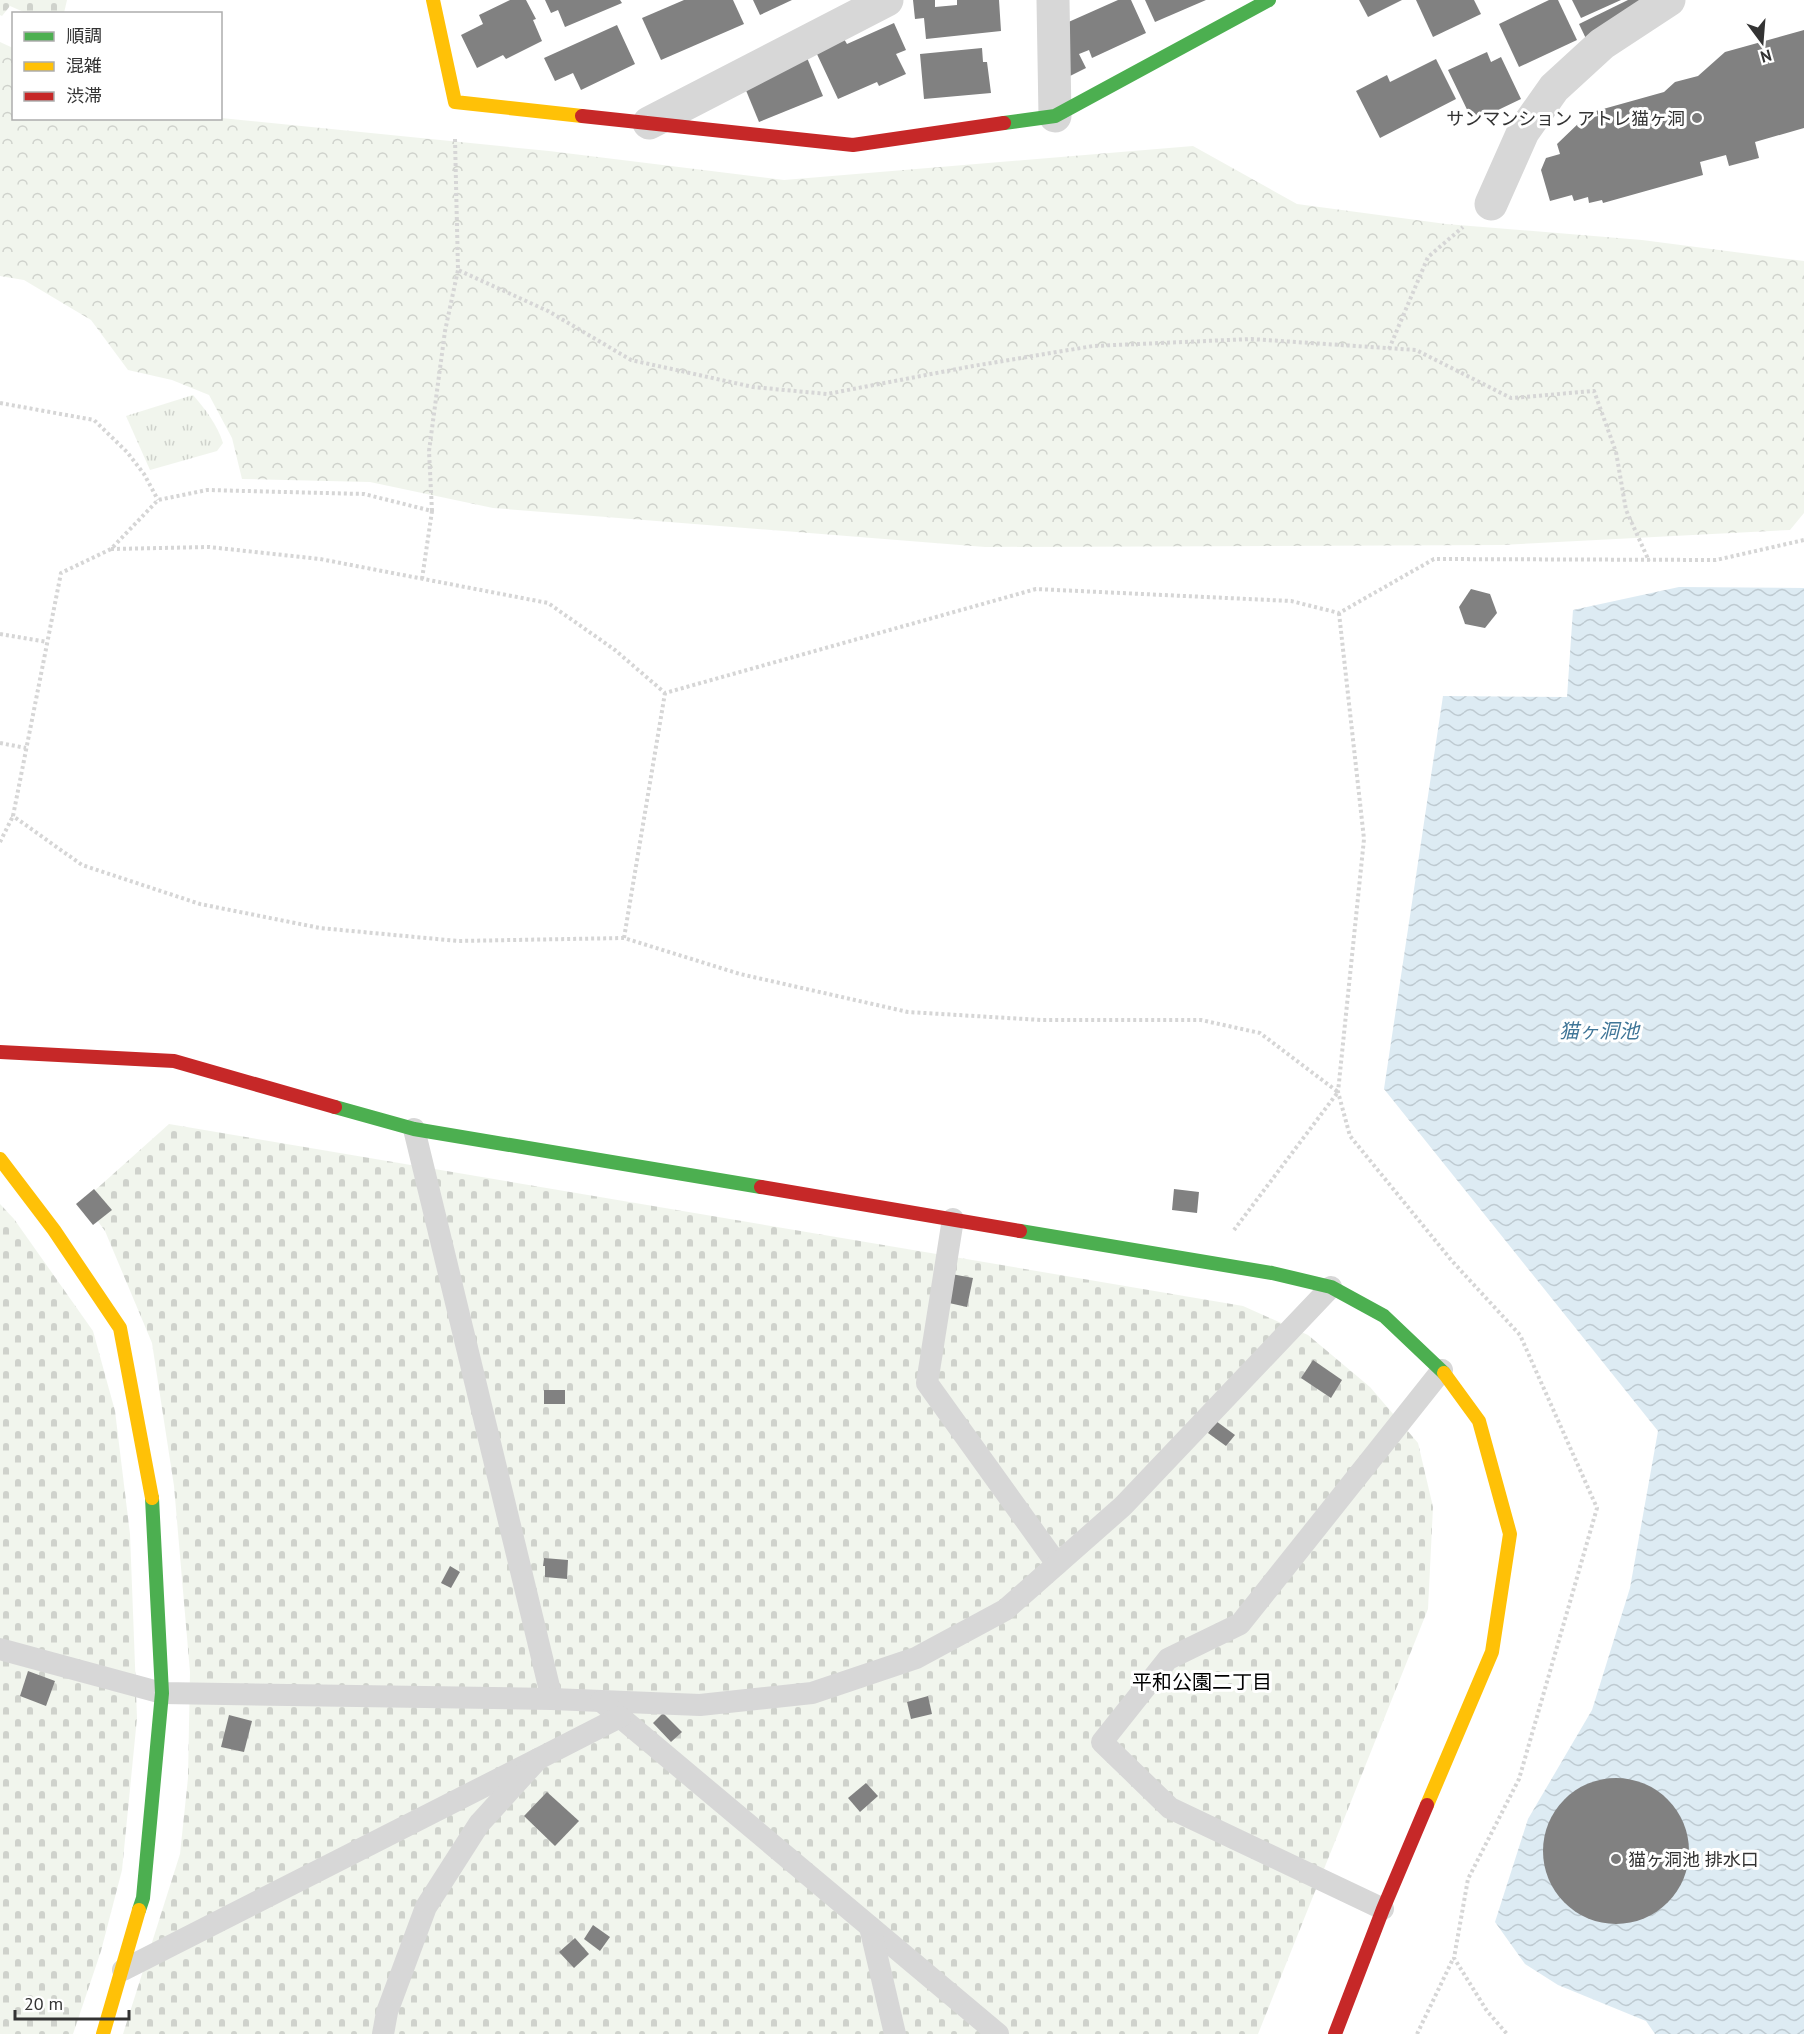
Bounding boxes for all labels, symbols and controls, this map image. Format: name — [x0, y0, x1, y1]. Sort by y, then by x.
legend — [12, 12, 222, 120]
north arrow — [1732, 12, 1792, 72]
text: 順調 — [66, 24, 102, 47]
text: N — [1758, 45, 1774, 67]
text: 混雑 — [66, 54, 102, 77]
text: 渋滞 — [66, 84, 102, 107]
place label: サンマンション アトレ猫ヶ洞 — [1446, 107, 1685, 130]
marker: サンマンション アトレ猫ヶ洞 — [1690, 111, 1704, 125]
water label: 猫ヶ洞池 — [1559, 1018, 1641, 1044]
district label: 平和公園二丁目 — [1132, 1669, 1272, 1695]
place label: 猫ヶ洞池 排水口 — [1628, 1848, 1759, 1871]
marker: 猫ヶ洞池 排水口 — [1609, 1852, 1623, 1866]
scale bar — [15, 1983, 129, 2021]
text: 20 m — [24, 1992, 63, 2015]

